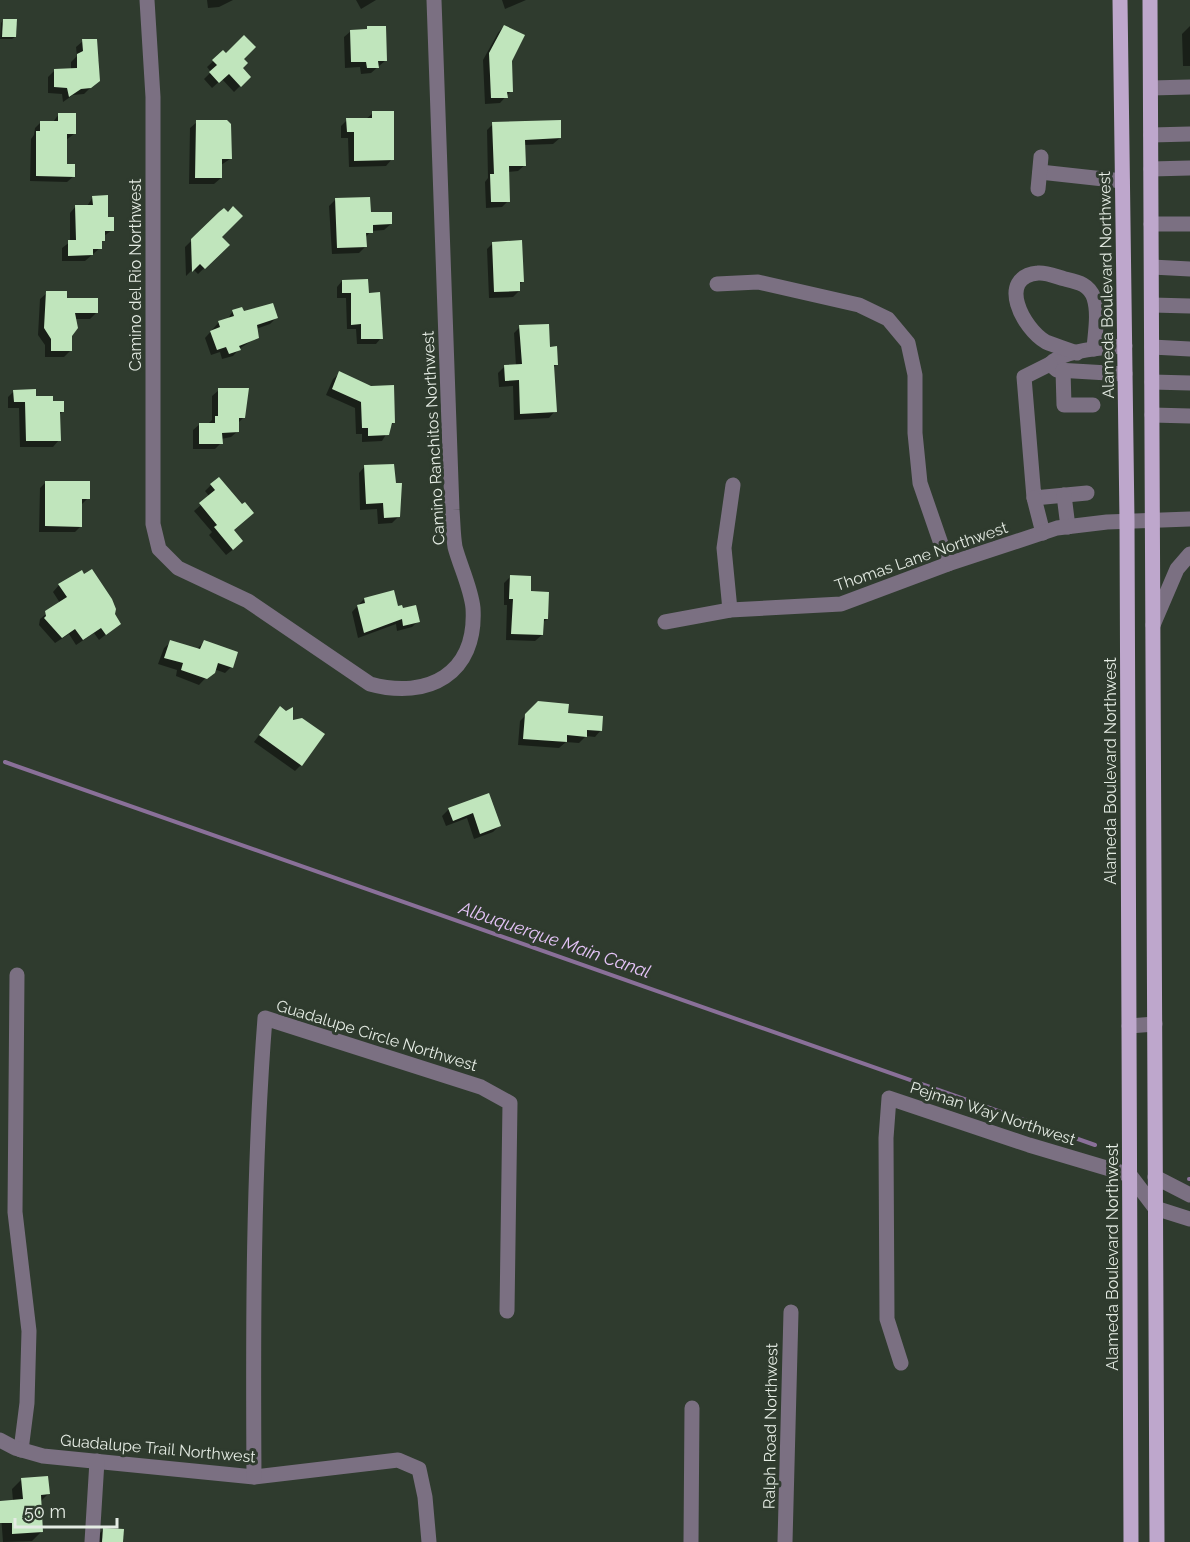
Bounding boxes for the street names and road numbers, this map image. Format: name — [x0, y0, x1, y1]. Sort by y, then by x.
street label: Alameda Boulevard Northwest — [1095, 170, 1118, 399]
street label: Camino del Rio Northwest — [126, 178, 145, 371]
street label: Camino Ranchitos Northwest — [418, 330, 449, 546]
street label: Thomas Lane Northwest — [832, 518, 1011, 595]
street label: Alameda Boulevard Northwest — [1101, 657, 1120, 885]
street label: Guadalupe Circle Northwest — [274, 996, 480, 1075]
street label: Pejman Way Northwest — [908, 1078, 1079, 1149]
street label: Alameda Boulevard Northwest — [1103, 1143, 1122, 1371]
street label: Ralph Road Northwest — [760, 1342, 781, 1509]
street label: Guadalupe Trail Northwest — [59, 1430, 257, 1467]

